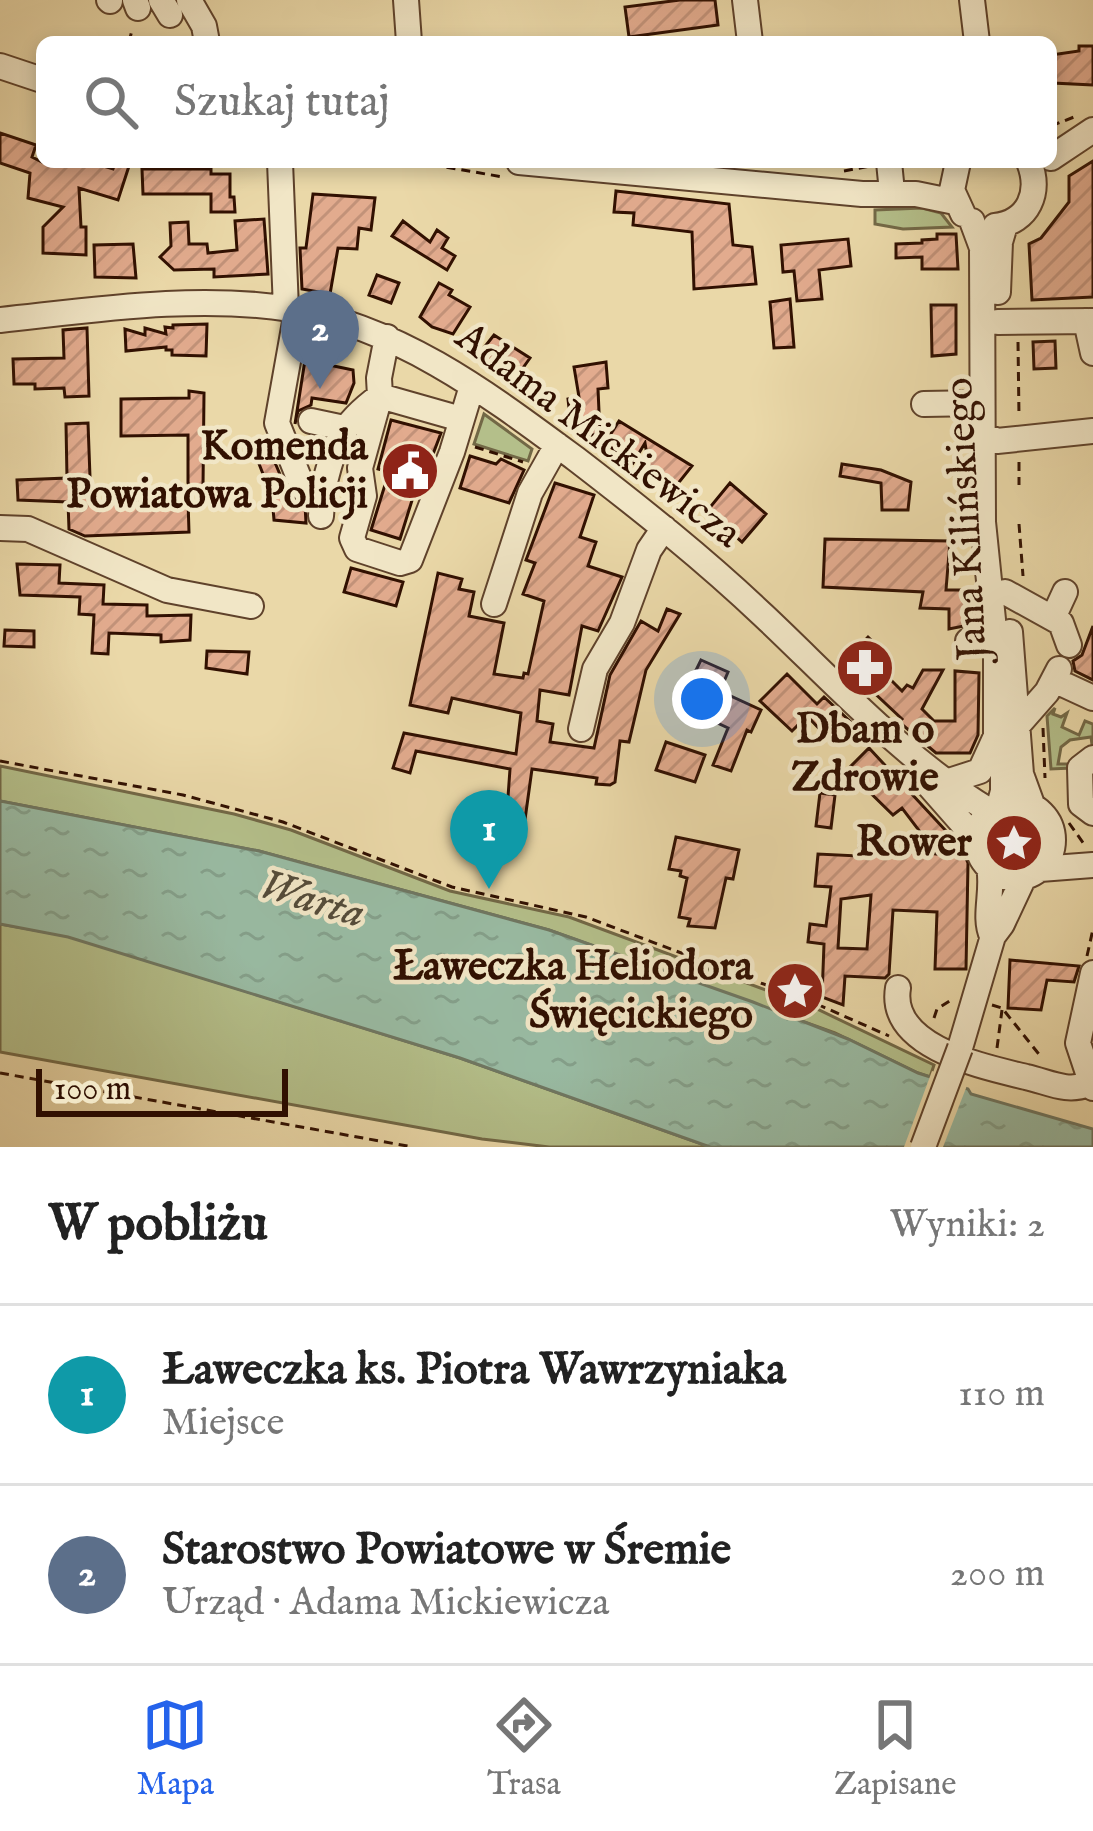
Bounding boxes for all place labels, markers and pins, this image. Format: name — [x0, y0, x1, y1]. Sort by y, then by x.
pin: 2 — [281, 290, 359, 389]
place label: Komenda Powiatowa Policji — [66, 421, 369, 522]
public building icon: Komenda Powiatowa Policji — [379, 440, 441, 502]
pharmacy icon: Dbam o Zdrowie — [834, 637, 896, 699]
place label: Dbam o Zdrowie — [791, 704, 939, 805]
pin: 1 — [450, 790, 528, 889]
place icon: Rower — [983, 812, 1045, 874]
place label: Rower — [856, 817, 973, 870]
place label: Ławeczka Heliodora Święcickiego — [393, 941, 754, 1042]
place icon: Ławeczka Heliodora Święcickiego — [764, 960, 826, 1022]

